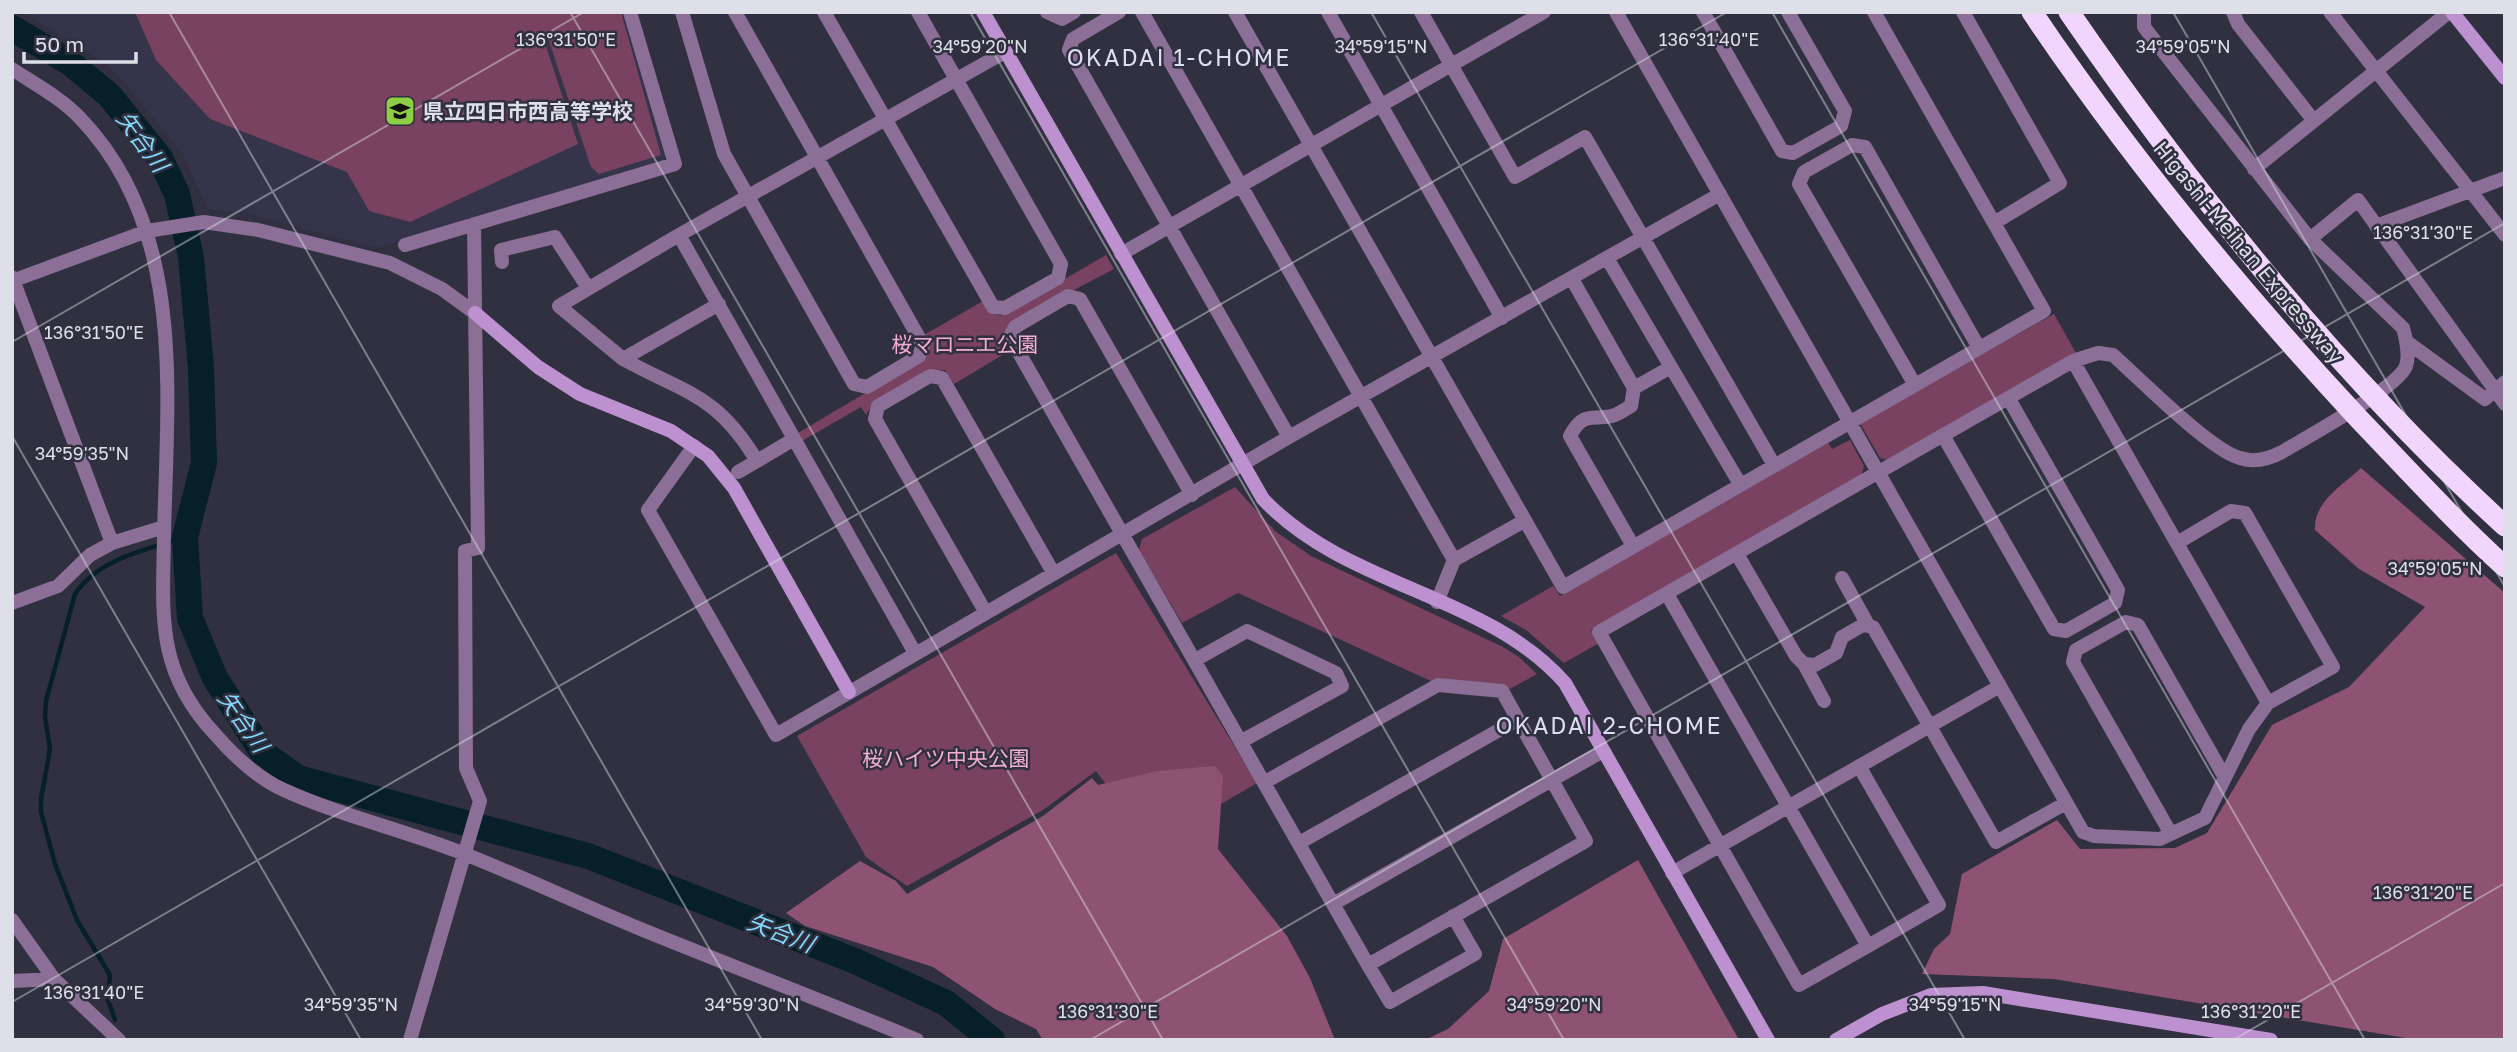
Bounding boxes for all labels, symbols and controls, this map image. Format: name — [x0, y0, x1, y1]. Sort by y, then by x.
scale bar — [24, 21, 136, 65]
text: 136°31'50"E — [516, 28, 616, 50]
text: 136°31'40"E — [1659, 28, 1759, 50]
text: 50 m — [35, 31, 84, 57]
text: 34°59'20"N — [932, 35, 1028, 57]
text: 34°59'15"N — [1335, 35, 1427, 57]
text: 34°59'05"N — [2135, 35, 2231, 57]
district label: OKADAI 1-CHOME — [1067, 43, 1291, 71]
school or university icon: 県立四日市西高等学校 — [383, 94, 417, 128]
place label: 県立四日市西高等学校 — [423, 98, 633, 124]
water label: 矢合川 — [111, 105, 176, 180]
street label: Higashi-Meihan Expressway — [2148, 136, 2350, 369]
text: 136°31'30"E — [2373, 221, 2473, 243]
text: 136°31'50"E — [44, 321, 144, 343]
park label: 桜マロニエ公園 — [892, 331, 1039, 357]
text: 34°59'35"N — [35, 442, 129, 464]
text: 34°59'05"N — [2387, 557, 2483, 579]
water label: 矢合川 — [213, 685, 277, 760]
district label: OKADAI 2-CHOME — [1496, 711, 1722, 739]
park label: 桜ハイツ中央公園 — [862, 745, 1030, 771]
text: 136°31'20"E — [2373, 881, 2473, 903]
water label: 矢合川 — [744, 907, 821, 959]
text: 136°31'40"E — [44, 981, 144, 1003]
text: 34°59'35"N — [304, 993, 398, 1015]
text: 34°59'30"N — [704, 993, 800, 1015]
text: 34°59'20"N — [1506, 993, 1602, 1015]
text: 34°59'15"N — [1909, 993, 2001, 1015]
text: 136°31'30"E — [1058, 1000, 1158, 1022]
text: 136°31'20"E — [2201, 1000, 2301, 1022]

